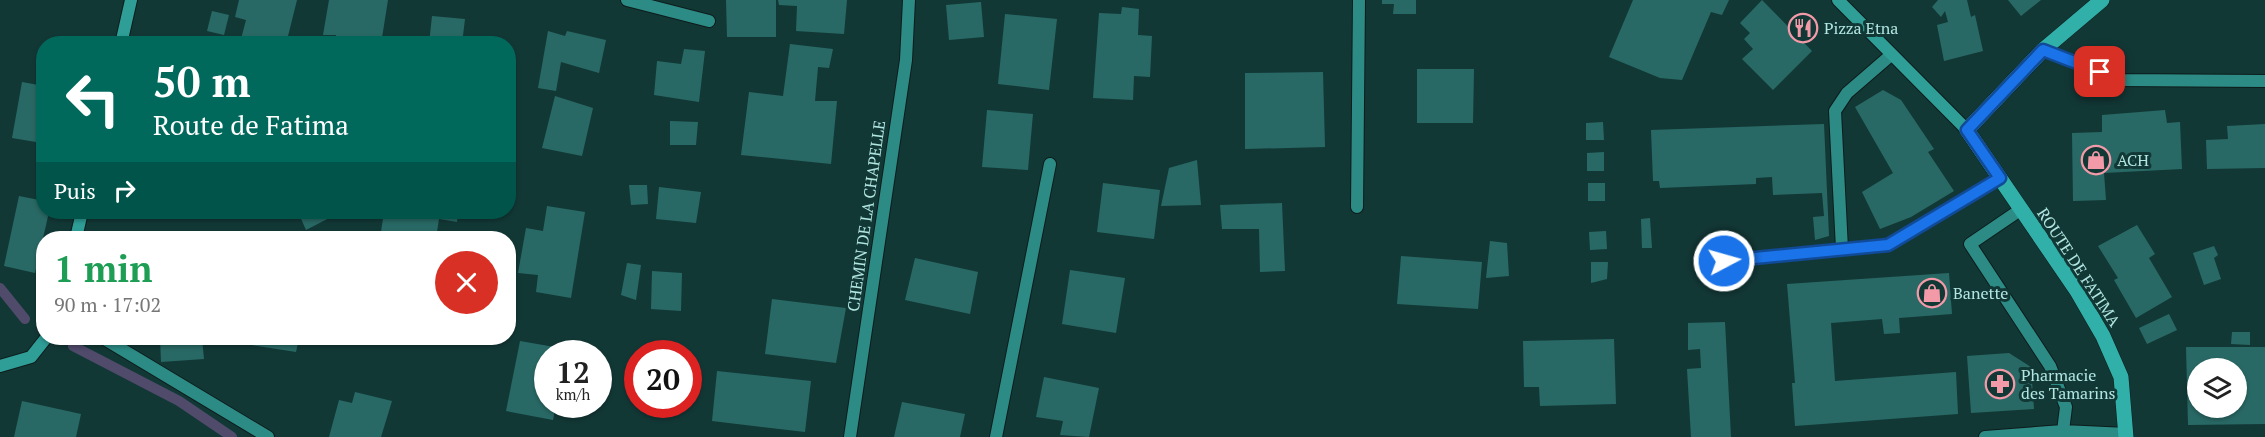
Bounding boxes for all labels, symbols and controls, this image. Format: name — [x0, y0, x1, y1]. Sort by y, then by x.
restaurant icon: Pizza Etna — [1787, 12, 1819, 44]
place label: Pizza Etna — [1824, 17, 1898, 39]
pin — [2074, 46, 2125, 97]
text: 50 m — [153, 53, 251, 109]
icon: arrive — [2083, 55, 2116, 88]
icon: left — [54, 60, 132, 138]
text: Route de Fatima — [153, 107, 349, 143]
street label: CHEMIN DE LA CHAPELLE — [842, 119, 890, 313]
shop icon: ACH — [2080, 144, 2112, 176]
place label: ACH — [2117, 149, 2149, 171]
icon: right — [108, 174, 141, 207]
text: Puis — [54, 176, 96, 205]
street label: ROUTE DE FATIMA — [2032, 203, 2126, 331]
position arrow — [1692, 229, 1756, 293]
text: 1 min — [54, 245, 152, 292]
button: close — [435, 251, 498, 314]
shop icon: Banette — [1916, 277, 1948, 309]
place label: Banette — [1953, 282, 2008, 304]
text: 90 m · 17:02 — [54, 291, 161, 318]
speed limit sign: 20 — [624, 340, 702, 418]
text: 12 — [556, 352, 590, 392]
map controls — [2187, 358, 2247, 418]
button: layers — [2187, 358, 2247, 418]
place label: Pharmacie des Tamarins — [2021, 364, 2116, 404]
pharmacy icon: Pharmacie des Tamarins — [1984, 368, 2016, 400]
text: km/h — [556, 384, 590, 404]

